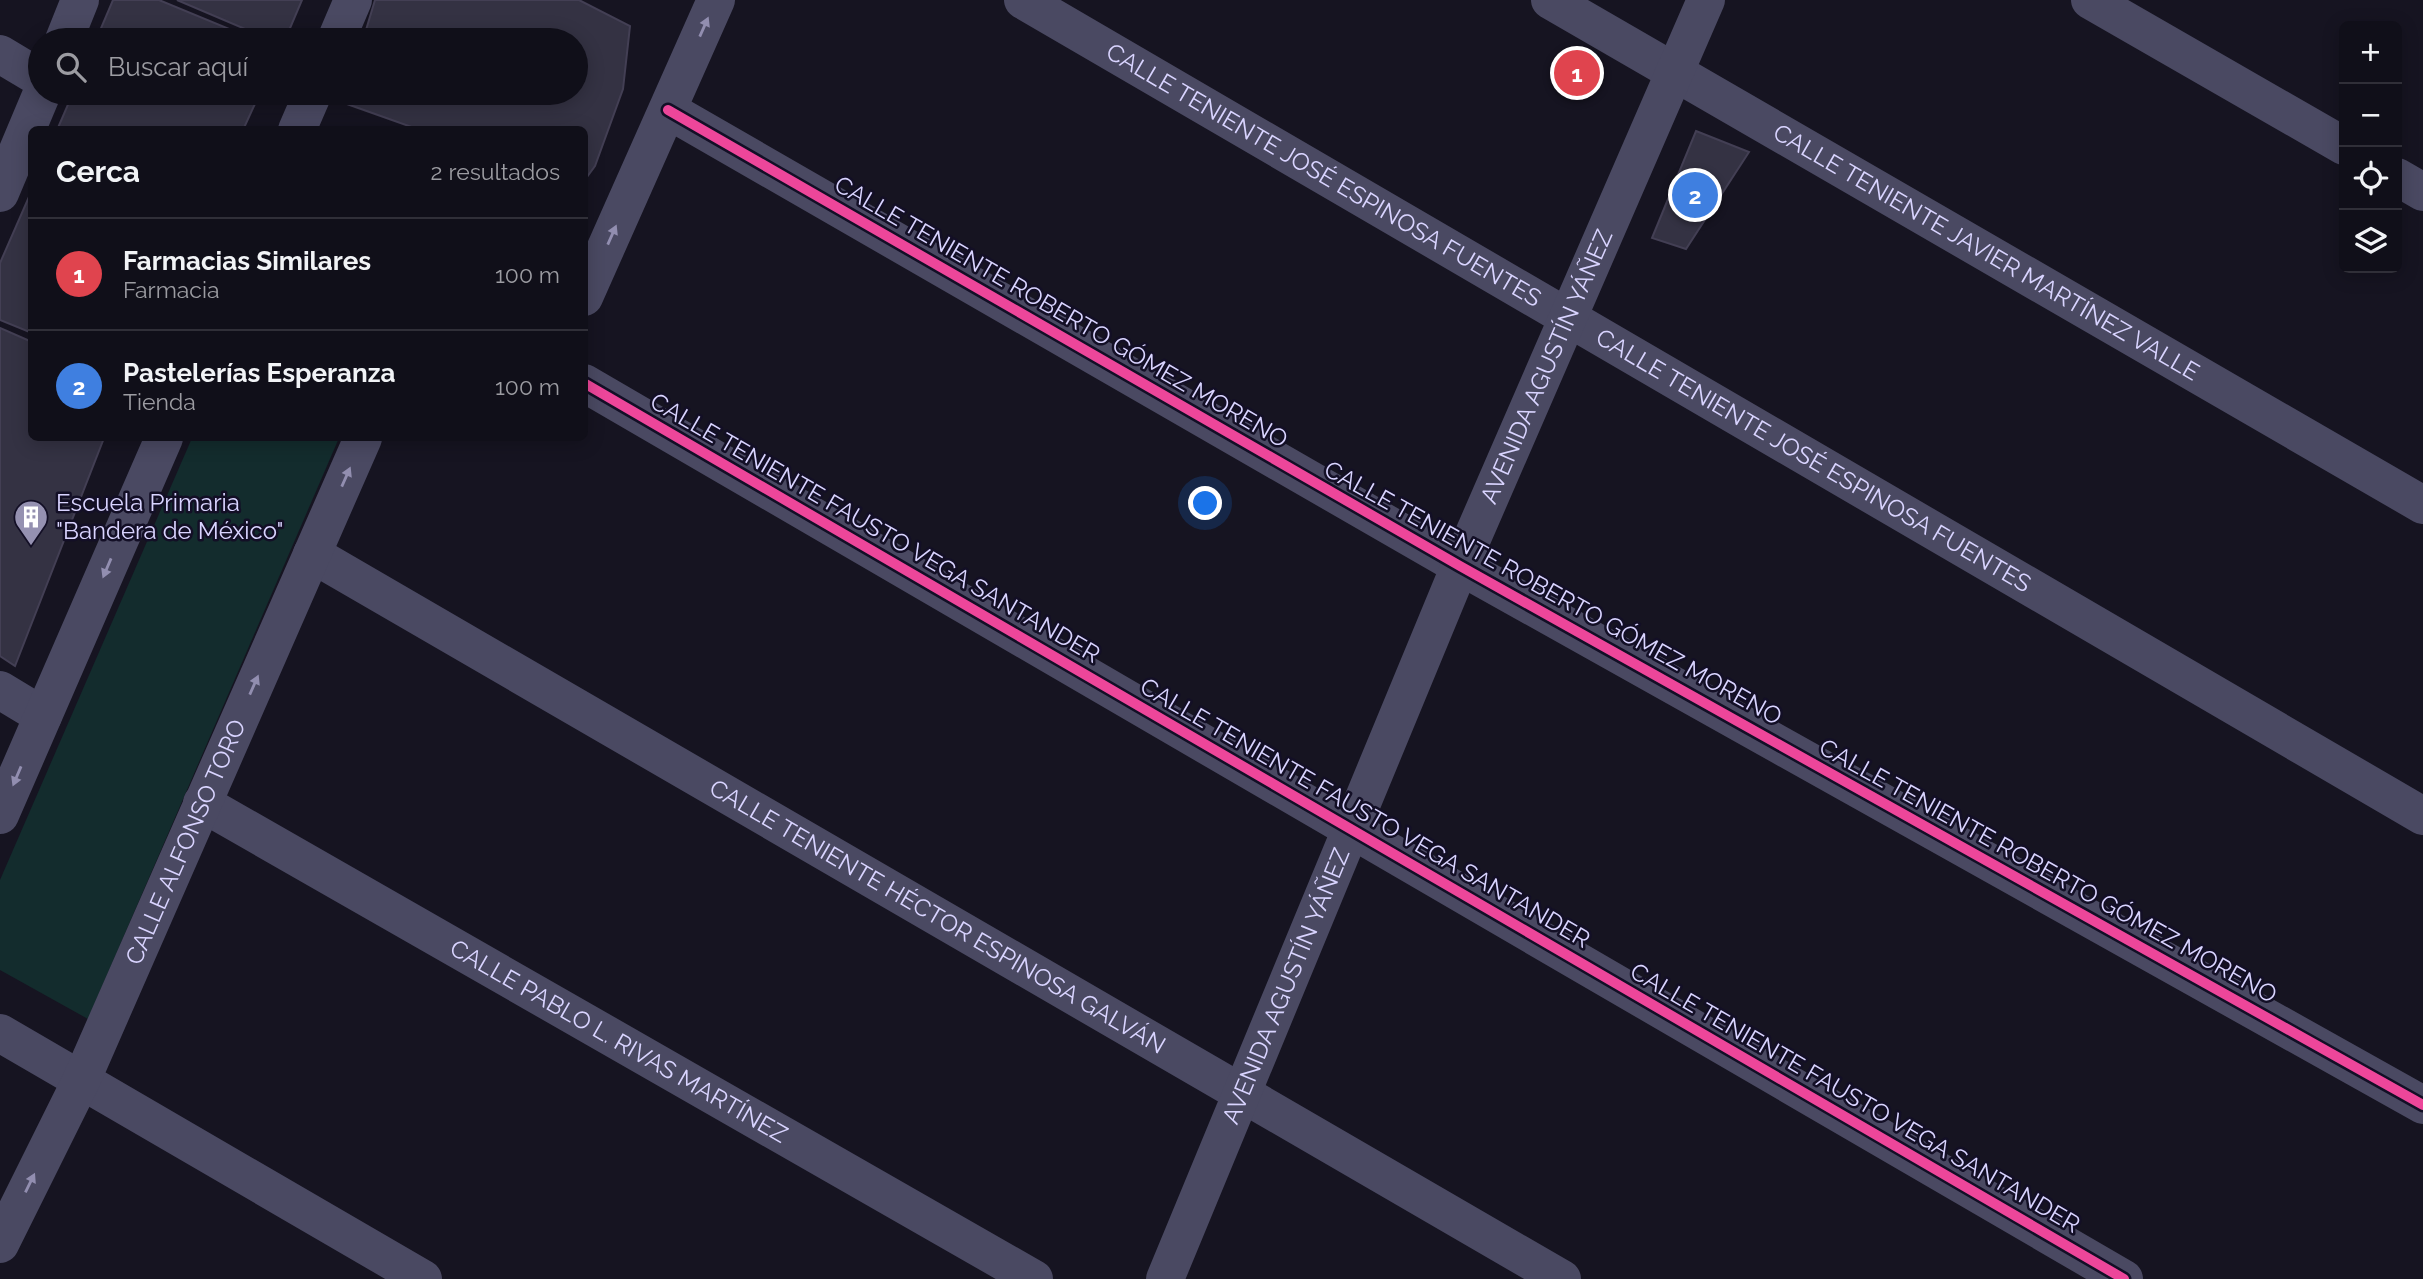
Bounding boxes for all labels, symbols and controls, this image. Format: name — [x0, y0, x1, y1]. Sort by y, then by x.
one-way arrow — [698, 17, 710, 37]
map controls — [2339, 21, 2402, 273]
button: + — [2339, 21, 2402, 84]
search box — [28, 28, 588, 105]
street label: CALLE TENIENTE JOSÉ ESPINOSA FUENTES — [1101, 37, 1547, 313]
pin: 1 — [1554, 47, 1600, 99]
icon: search — [52, 48, 90, 86]
text: Buscar aquí — [108, 52, 248, 82]
button: − — [2339, 84, 2402, 147]
street label: CALLE TENIENTE JAVIER MARTÍNEZ VALLE — [1768, 117, 2205, 387]
button: locate — [2339, 147, 2402, 210]
text: Cerca — [56, 154, 140, 189]
text: 2 resultados — [431, 158, 560, 185]
street label: CALLE TENIENTE ROBERTO GÓMEZ MORENO — [829, 169, 1293, 454]
pin: 2 — [1672, 169, 1718, 221]
button: layers — [2339, 210, 2402, 273]
one-way arrow — [606, 225, 618, 245]
street label: AVENIDA AGUSTÍN YÁÑEZ — [1474, 225, 1618, 508]
text: Farmacias Similares — [123, 246, 371, 276]
text: 1 — [73, 261, 85, 288]
text: 100 m — [495, 261, 560, 288]
text: Farmacia — [123, 276, 220, 303]
street label: CALLE TENIENTE JOSÉ ESPINOSA FUENTES — [1591, 322, 2036, 598]
text: Pastelerías Esperanza — [123, 358, 395, 388]
text: 2 — [73, 373, 85, 400]
text: 100 m — [495, 373, 560, 400]
street label: CALLE TENIENTE FAUSTO VEGA SANTANDER — [645, 386, 1105, 669]
text: Tienda — [123, 388, 196, 415]
street label: CALLE TENIENTE ROBERTO GÓMEZ MORENO — [1319, 454, 1787, 731]
one-way arrow — [340, 467, 352, 487]
your location — [1188, 486, 1222, 520]
place label: Escuela Primaria "Bandera de México" — [56, 488, 284, 545]
building icon: Escuela Primaria "Bandera de México" — [12, 498, 50, 547]
one-way arrow — [101, 557, 112, 578]
street label: CALLE TENIENTE FAUSTO VEGA SANTANDER — [1135, 671, 1595, 954]
one-way arrow — [248, 675, 260, 695]
street label: CALLE ALFONSO TORO — [119, 715, 252, 969]
street label: CALLE TENIENTE ROBERTO GÓMEZ MORENO — [1814, 732, 2282, 1009]
one-way arrow — [11, 766, 22, 787]
street label: CALLE TENIENTE HÉCTOR ESPINOSA GALVÁN — [705, 773, 1171, 1060]
street label: AVENIDA AGUSTÍN YÁÑEZ — [1216, 844, 1356, 1128]
street label: CALLE PABLO L. RIVAS MARTÍNEZ — [445, 933, 793, 1149]
street label: CALLE TENIENTE FAUSTO VEGA SANTANDER — [1625, 956, 2085, 1239]
one-way arrow — [25, 1173, 36, 1193]

